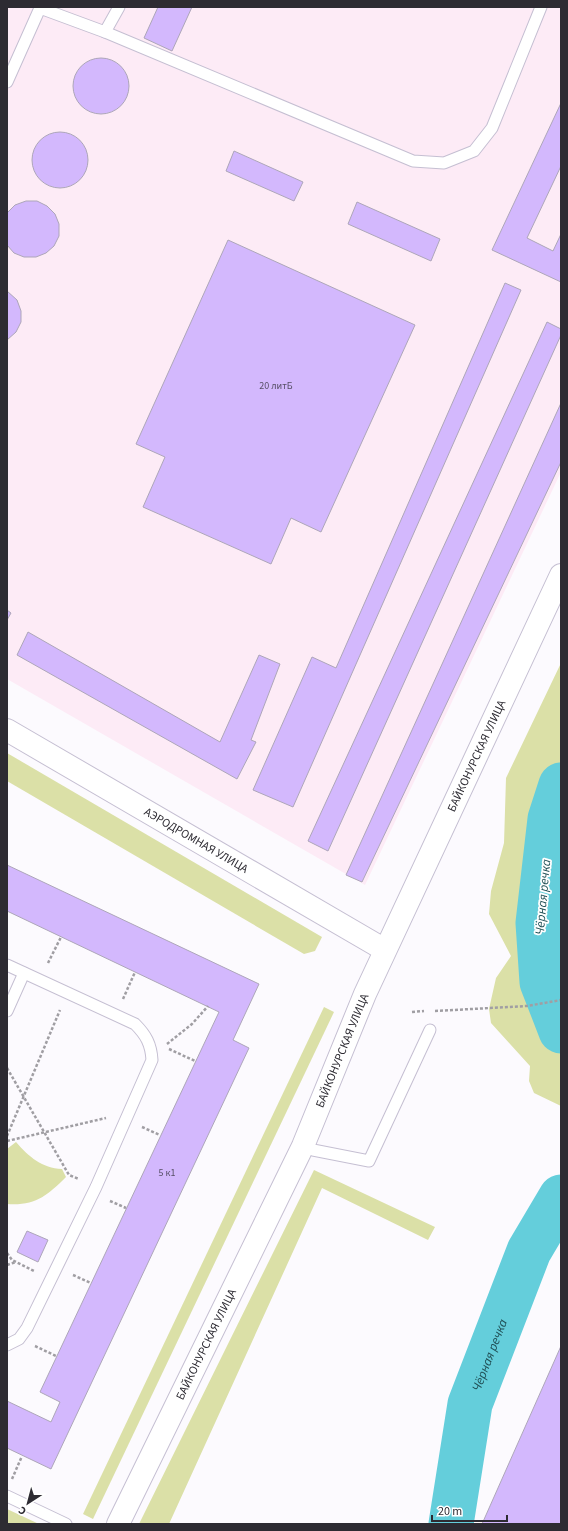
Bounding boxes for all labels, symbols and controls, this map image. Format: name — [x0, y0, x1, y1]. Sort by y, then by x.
house number: 20 литБ — [259, 379, 293, 393]
street label: БАЙКОНУРСКАЯ УЛИЦА — [443, 697, 511, 815]
street label: АЭРОДРОМНАЯ УЛИЦА — [141, 804, 252, 878]
water label: Чёрная речка — [531, 858, 555, 936]
street label: БАЙКОНУРСКАЯ УЛИЦА — [312, 991, 373, 1110]
house number: 5 к1 — [159, 1166, 175, 1180]
street label: БАЙКОНУРСКАЯ УЛИЦА — [172, 1286, 241, 1403]
water label: Чёрная речка — [468, 1317, 512, 1394]
north arrow — [8, 1483, 48, 1523]
scale bar — [432, 1497, 507, 1523]
text: С — [15, 1502, 29, 1519]
text: 20 m — [438, 1503, 462, 1520]

